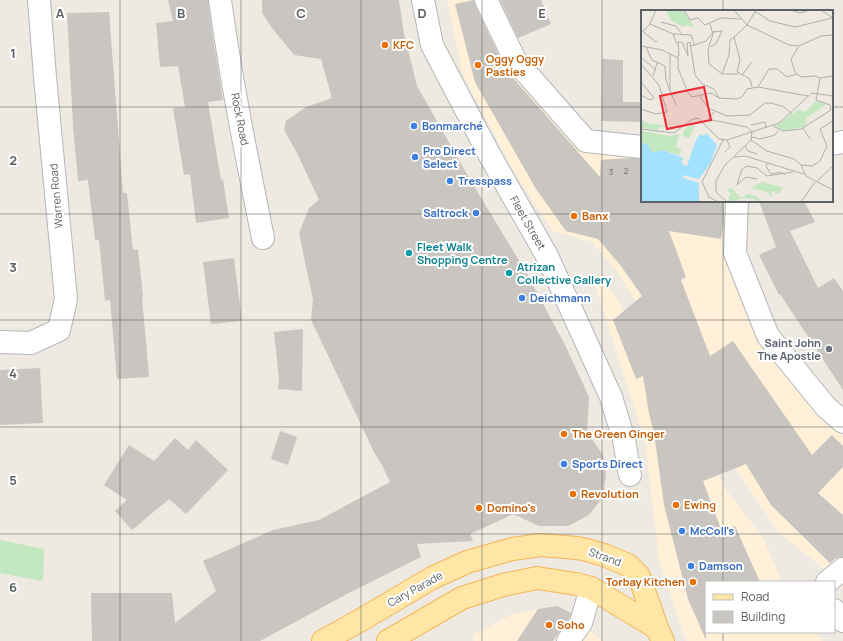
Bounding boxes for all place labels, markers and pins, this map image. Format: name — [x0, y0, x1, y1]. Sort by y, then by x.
place label: KFC — [393, 37, 414, 52]
marker: KFC — [380, 40, 390, 50]
place label: Oggy Oggy Pasties — [486, 51, 545, 79]
marker: Oggy Oggy Pasties — [473, 60, 483, 70]
place label: Bonmarché — [422, 118, 483, 133]
marker: Bonmarché — [409, 121, 419, 131]
place label: Pro Direct Select — [423, 143, 476, 171]
marker: Pro Direct Select — [410, 152, 420, 162]
place label: Tresspass — [458, 173, 512, 188]
marker: Tresspass — [445, 176, 455, 186]
place label: Saltrock — [423, 205, 469, 220]
marker: Saltrock — [471, 208, 481, 218]
place label: Banx — [582, 208, 608, 223]
marker: Banx — [569, 211, 579, 221]
place label: Fleet Walk Shopping Centre — [417, 239, 508, 267]
marker: Fleet Walk Shopping Centre — [404, 248, 414, 258]
place label: Atrizan Collective Gallery — [517, 259, 612, 287]
marker: Atrizan Collective Gallery — [504, 268, 514, 278]
place label: Deichmann — [530, 290, 591, 305]
marker: Deichmann — [517, 293, 527, 303]
place label: Saint John The Apostle — [757, 335, 821, 363]
marker: Saint John The Apostle — [824, 344, 834, 354]
place label: The Green Ginger — [572, 426, 665, 441]
marker: The Green Ginger — [559, 429, 569, 439]
place label: Sports Direct — [572, 456, 643, 471]
marker: Sports Direct — [559, 459, 569, 469]
place label: Revolution — [581, 486, 639, 501]
marker: Revolution — [568, 489, 578, 499]
place label: Ewing — [684, 497, 716, 512]
place label: Domino's — [487, 500, 536, 515]
marker: Ewing — [671, 500, 681, 510]
marker: Domino's — [474, 503, 484, 513]
place label: McColl's — [690, 523, 734, 538]
marker: McColl's — [677, 526, 687, 536]
place label: Damson — [699, 558, 743, 573]
marker: Damson — [686, 561, 696, 571]
place label: Torbay Kitchen — [606, 574, 685, 589]
marker: Torbay Kitchen — [688, 577, 698, 587]
place label: Soho — [557, 617, 585, 632]
marker: Soho — [544, 620, 554, 630]

